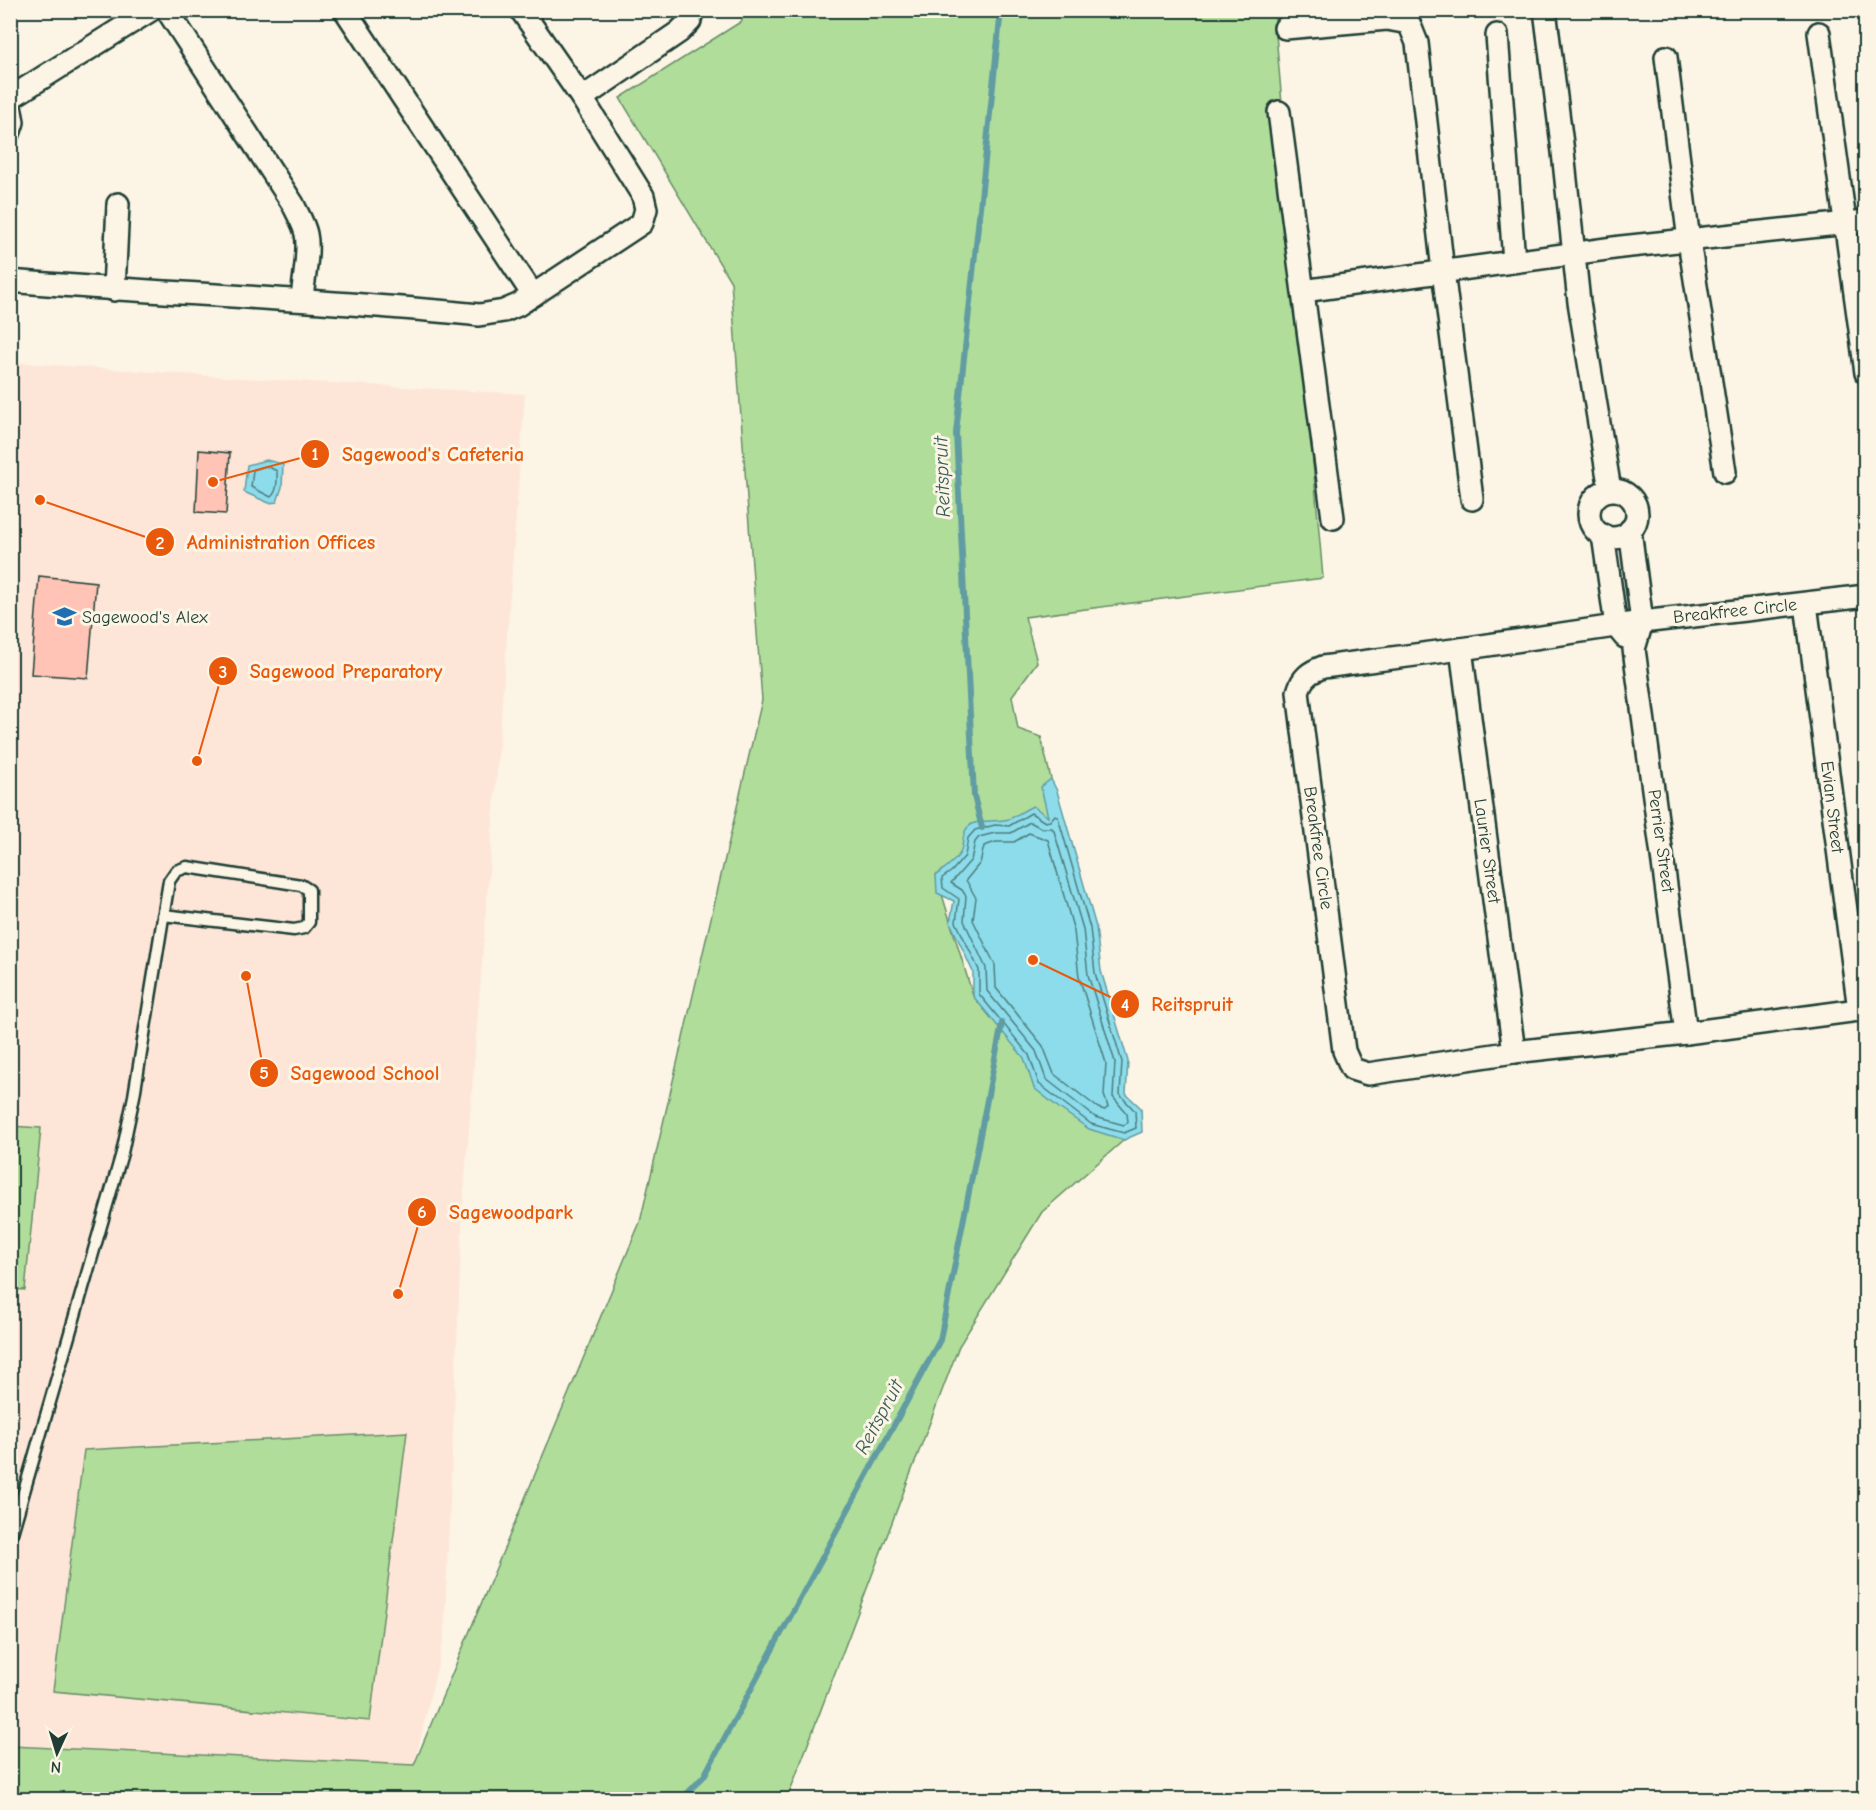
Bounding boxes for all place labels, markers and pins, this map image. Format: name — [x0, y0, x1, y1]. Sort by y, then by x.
callout: Sagewood's Cafeteria — [300, 435, 536, 473]
callout: Administration Offices — [145, 523, 388, 561]
school or university icon: Sagewood's Alex — [51, 604, 77, 630]
place label: Sagewood's Alex — [82, 607, 208, 628]
callout: Sagewood Preparatory — [208, 652, 455, 690]
callout: Reitspruit — [1110, 985, 1245, 1023]
callout: Sagewood School — [249, 1054, 452, 1092]
callout: Sagewoodpark — [407, 1193, 584, 1231]

